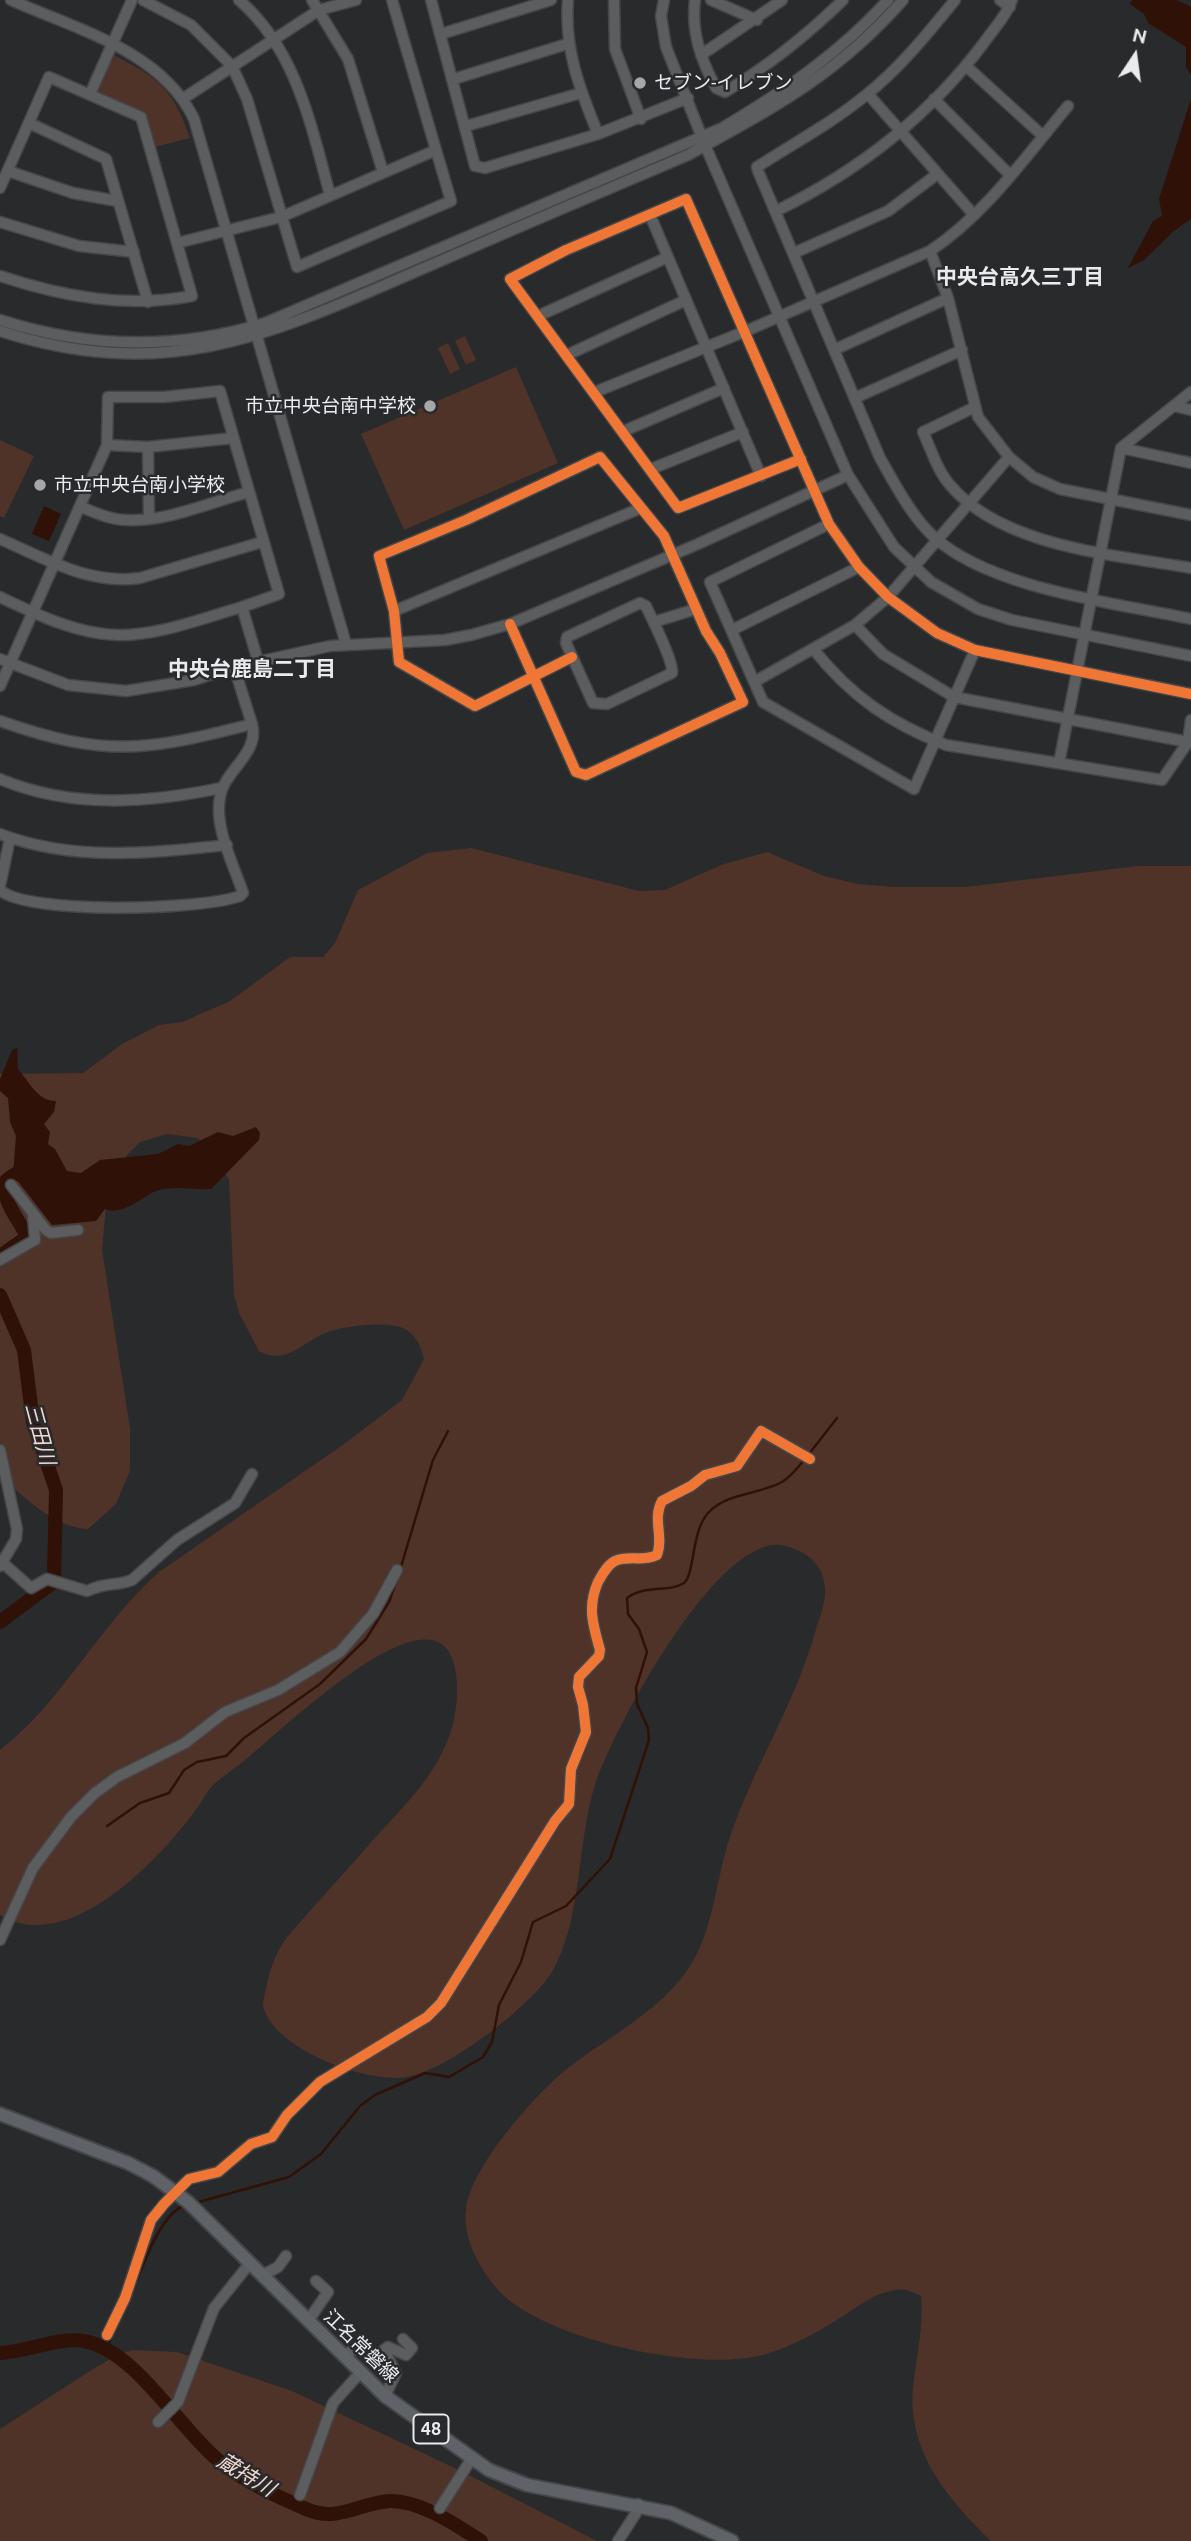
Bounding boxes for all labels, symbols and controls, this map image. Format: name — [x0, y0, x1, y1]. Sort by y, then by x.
north arrow — [1100, 21, 1170, 91]
text: N — [1130, 23, 1149, 48]
place label: セブン-イレブン — [654, 72, 792, 94]
marker: セブン-イレブン — [632, 75, 648, 91]
district label: 中央台高久三丁目 — [936, 264, 1104, 290]
place label: 市立中央台南中学校 — [245, 395, 416, 417]
marker: 市立中央台南中学校 — [422, 398, 438, 414]
place label: 市立中央台南小学校 — [54, 474, 225, 496]
marker: 市立中央台南小学校 — [32, 477, 48, 493]
district label: 中央台鹿島二丁目 — [168, 656, 336, 682]
water label: 三田川 — [20, 1400, 60, 1468]
street label: 江名常磐線 — [319, 2305, 403, 2387]
road number: 48 — [414, 2414, 448, 2444]
water label: 蔵持川 — [213, 2448, 279, 2502]

